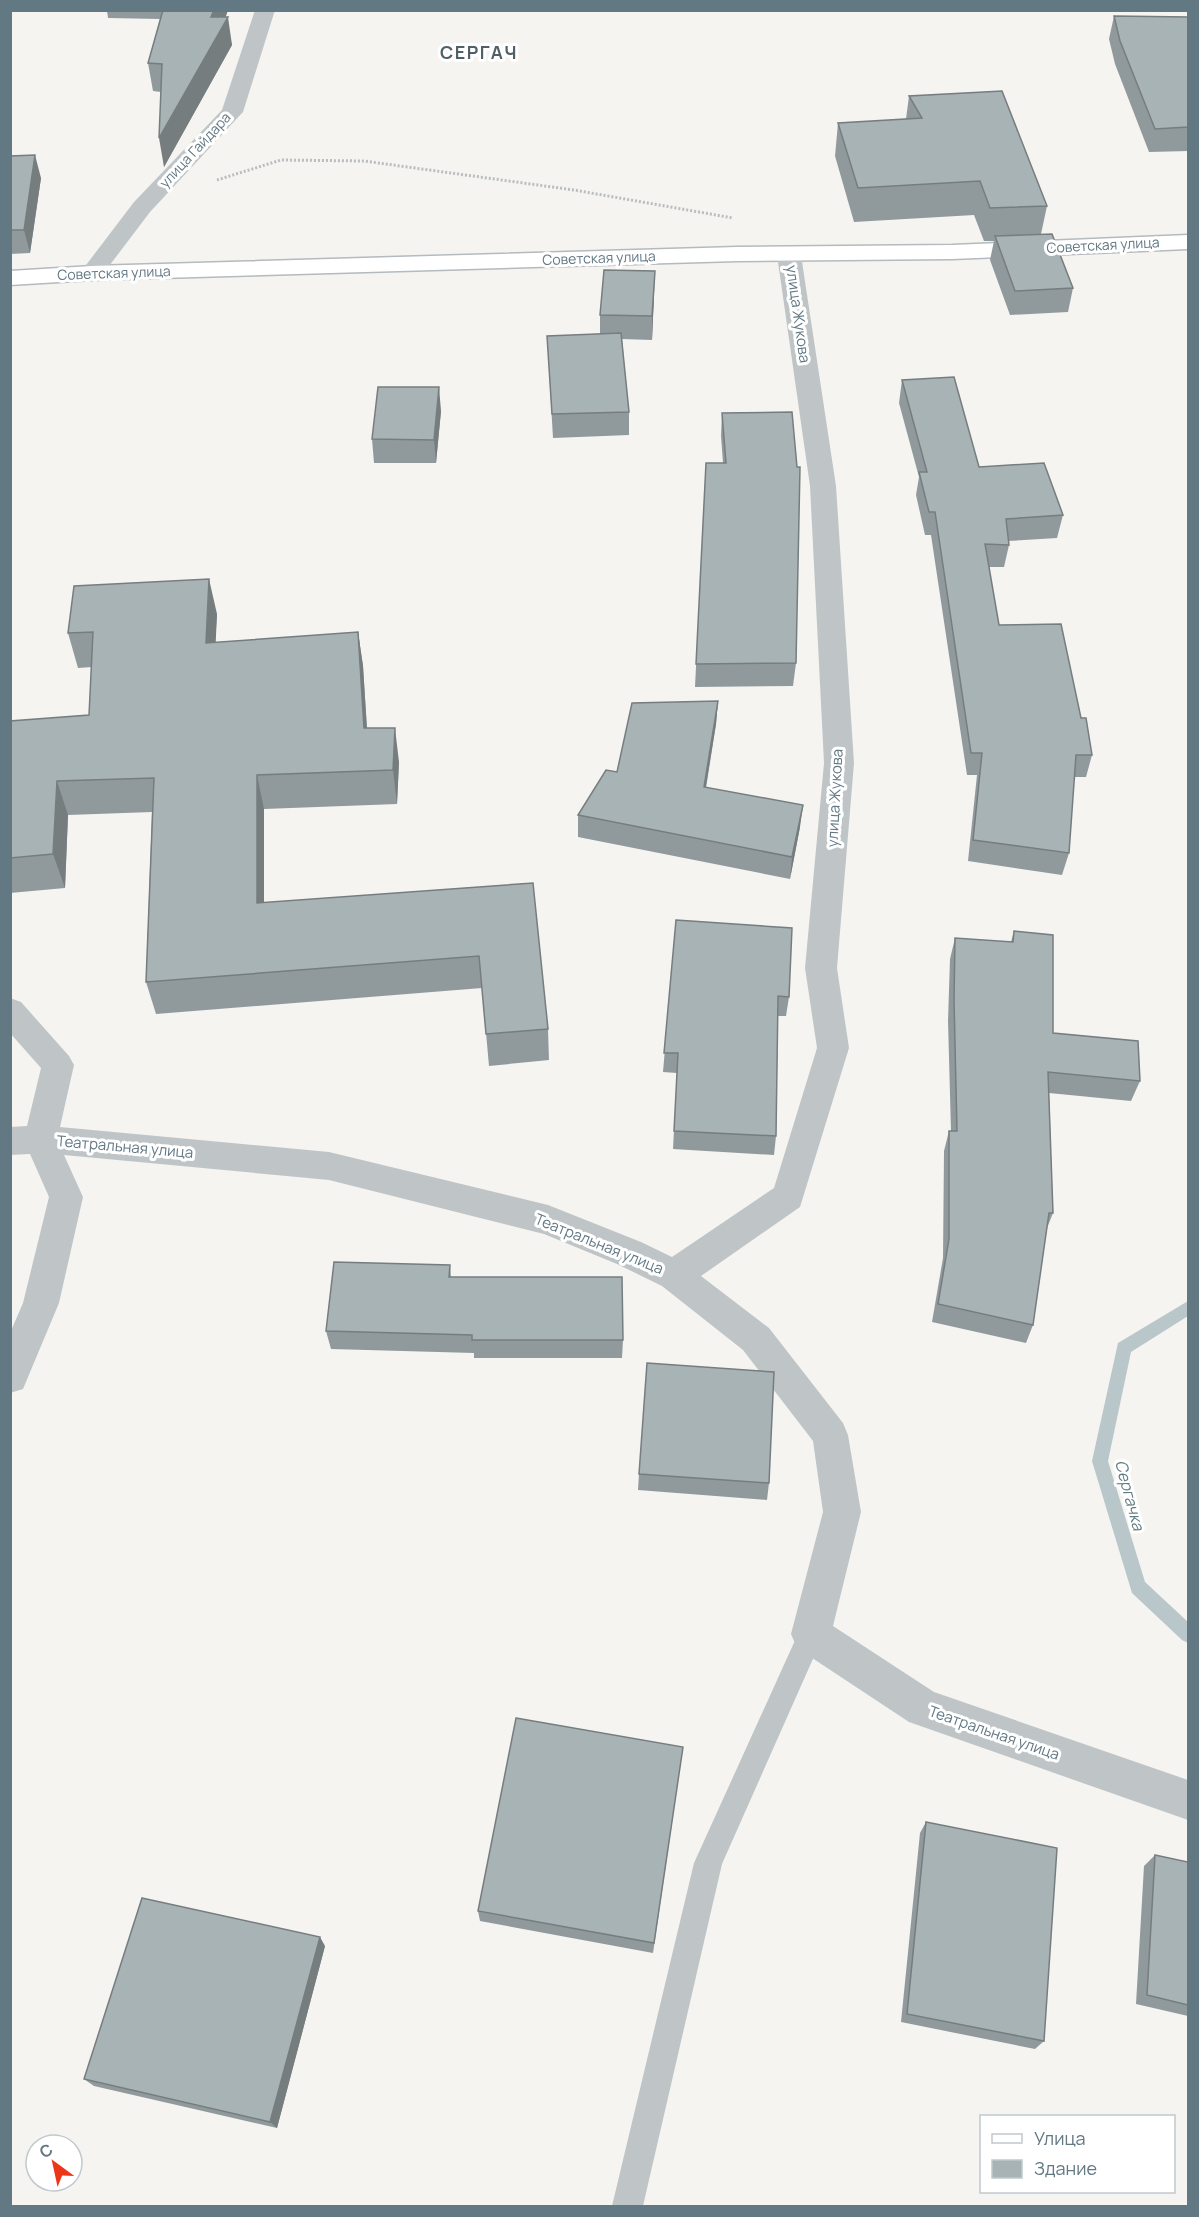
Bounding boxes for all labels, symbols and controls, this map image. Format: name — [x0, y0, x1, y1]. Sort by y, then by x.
district label: СЕРГАЧ — [440, 40, 518, 64]
street label: улица Гайдара — [155, 108, 235, 192]
street label: Советская улица — [1046, 232, 1160, 257]
street label: Советская улица — [542, 246, 656, 269]
street label: Советская улица — [57, 261, 171, 284]
street label: улица Жукова — [781, 264, 816, 364]
street label: улица Жукова — [821, 748, 848, 848]
street label: Театральная улица — [56, 1130, 194, 1163]
street label: Театральная улица — [532, 1208, 667, 1279]
water label: Сергачка — [1110, 1457, 1150, 1534]
street label: Театральная улица — [926, 1700, 1062, 1765]
legend — [980, 2115, 1175, 2193]
text: Улица — [1034, 2126, 1086, 2150]
north arrow — [24, 2133, 84, 2193]
text: С — [35, 2138, 57, 2163]
text: Здание — [1034, 2156, 1097, 2180]

